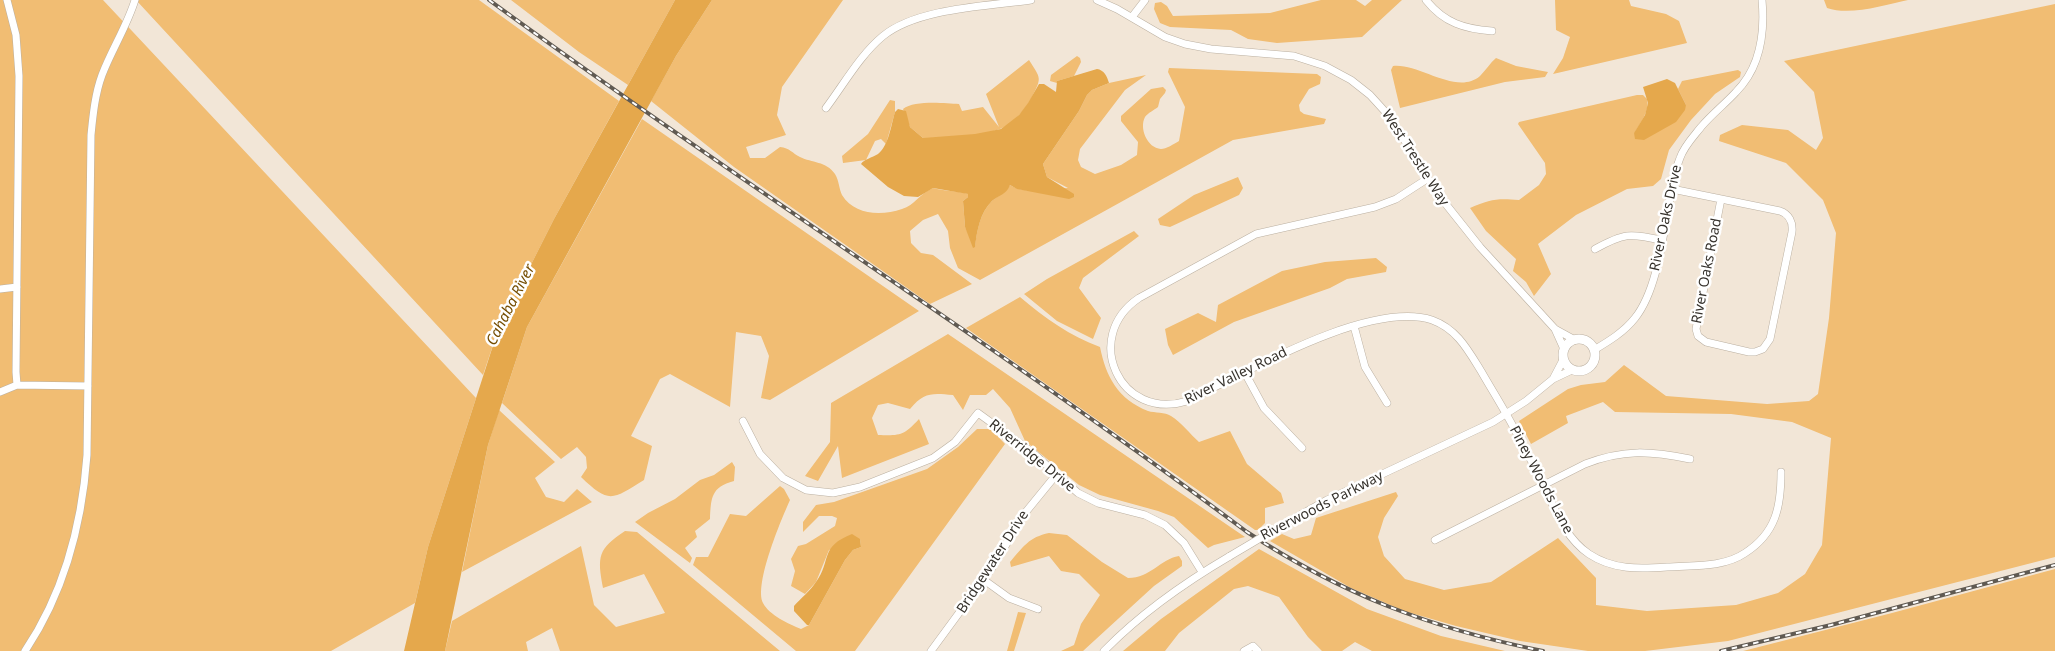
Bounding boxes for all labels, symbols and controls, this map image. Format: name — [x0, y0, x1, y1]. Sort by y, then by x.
street label: West Trestle Way — [1378, 107, 1452, 209]
street label: River Oaks Drive — [1647, 163, 1685, 273]
street label: River Oaks Road — [1689, 217, 1725, 325]
water label: Cahaba River — [483, 261, 539, 349]
street label: River Valley Road — [1182, 344, 1290, 408]
street label: Riverridge Drive — [986, 416, 1078, 496]
street label: Piney Woods Lane — [1506, 423, 1576, 537]
street label: Riverwoods Parkway — [1258, 468, 1386, 544]
street label: Bridgewater Drive — [953, 507, 1033, 617]

